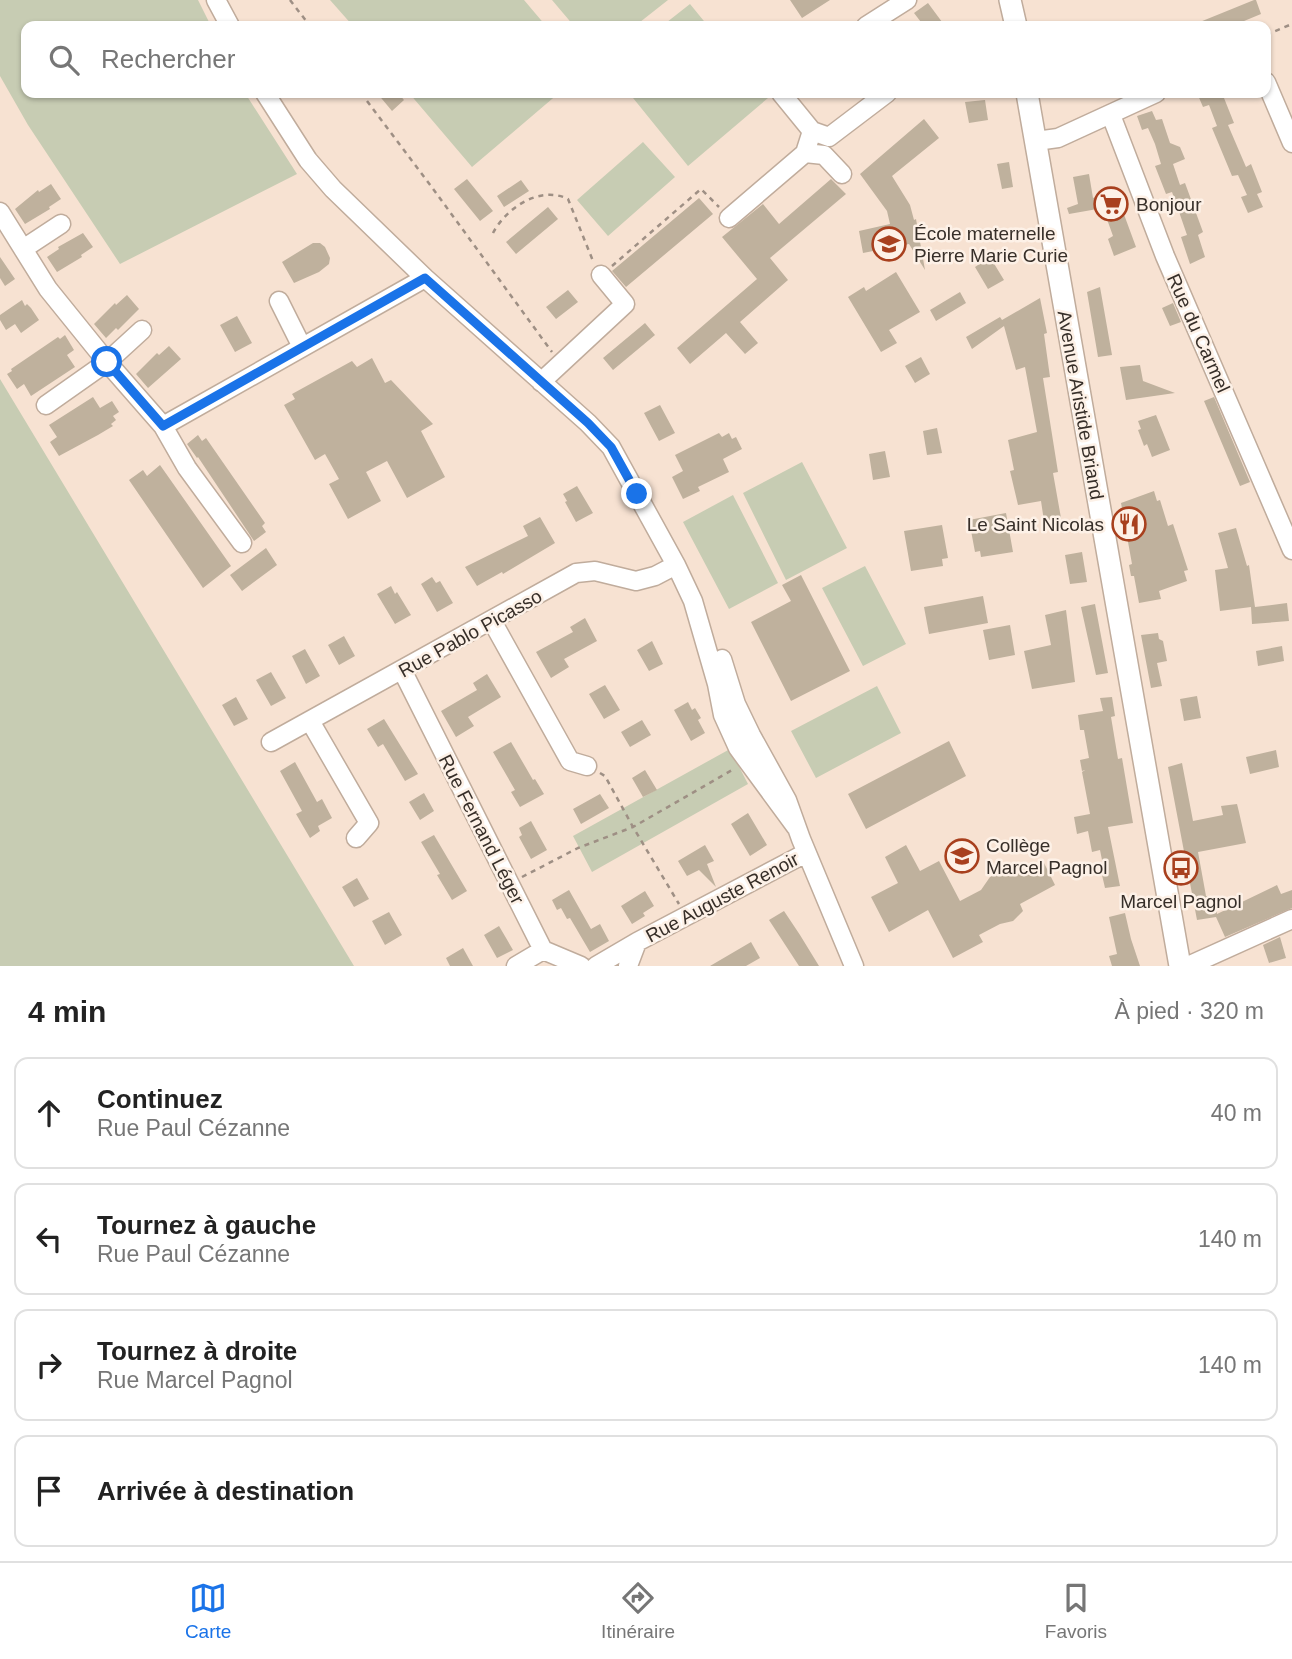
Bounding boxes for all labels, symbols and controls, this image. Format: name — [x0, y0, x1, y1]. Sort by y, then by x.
search box — [21, 21, 1271, 98]
icon: search — [45, 41, 83, 79]
text: Rechercher — [101, 44, 235, 74]
supermarket icon: Bonjour — [1092, 185, 1130, 223]
place label: Bonjour — [1136, 194, 1202, 215]
place label: École maternelle Pierre Marie Curie — [914, 223, 1068, 266]
school or university icon: École maternelle Pierre Marie Curie — [870, 225, 908, 263]
street label: Rue du Carmel — [1163, 271, 1234, 396]
street label: Avenue Aristide Briand — [1054, 309, 1108, 501]
route start — [91, 346, 122, 377]
route end — [621, 478, 652, 509]
restaurant icon: Le Saint Nicolas — [1110, 505, 1148, 543]
place label: Le Saint Nicolas — [967, 514, 1104, 535]
street label: Rue Pablo Picasso — [395, 585, 546, 682]
street label: Rue Fernand Léger — [435, 751, 529, 908]
place label: Collège Marcel Pagnol — [986, 835, 1107, 878]
school or university icon: Collège Marcel Pagnol — [943, 837, 981, 875]
street label: Rue Auguste Renoir — [642, 848, 803, 947]
bus stop icon: Marcel Pagnol — [1162, 849, 1200, 887]
place label: Marcel Pagnol — [1120, 891, 1242, 912]
text: 4 min — [28, 995, 106, 1028]
text: À pied · 320 m — [1114, 998, 1264, 1024]
text: Continuez — [97, 1084, 223, 1114]
icon: ahead — [30, 1094, 68, 1132]
text: 40 m — [1211, 1100, 1262, 1126]
text: Rue Paul Cézanne — [97, 1115, 290, 1141]
text: Tournez à gauche — [97, 1210, 316, 1240]
icon: left — [30, 1220, 68, 1258]
text: 140 m — [1198, 1226, 1262, 1252]
text: Rue Paul Cézanne — [97, 1241, 290, 1267]
text: Tournez à droite — [97, 1336, 297, 1366]
icon: right — [30, 1346, 68, 1384]
text: 140 m — [1198, 1352, 1262, 1378]
text: Rue Marcel Pagnol — [97, 1367, 293, 1393]
icon: arrive — [30, 1472, 68, 1510]
text: Arrivée à destination — [97, 1476, 354, 1506]
tab: Carte — [185, 1579, 231, 1643]
tab: Itinéraire — [601, 1579, 675, 1643]
tab: Favoris — [1045, 1579, 1107, 1643]

